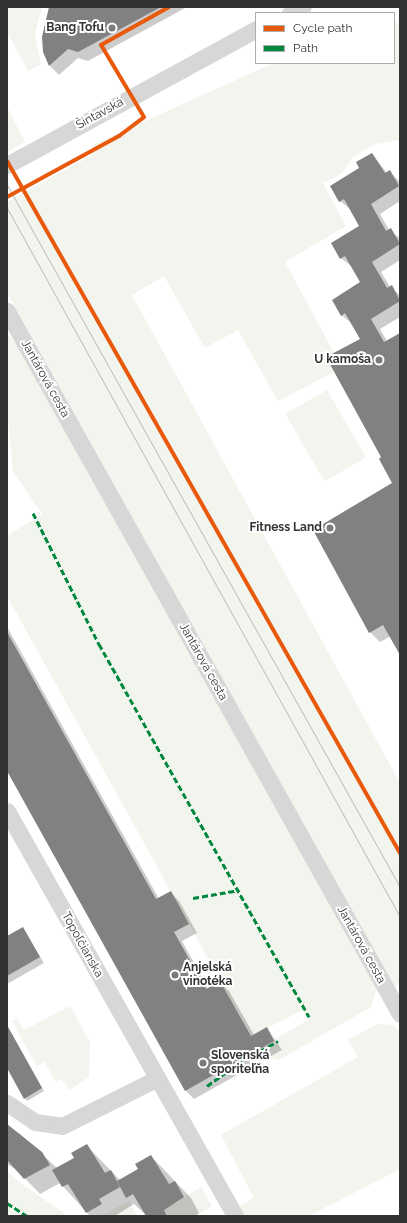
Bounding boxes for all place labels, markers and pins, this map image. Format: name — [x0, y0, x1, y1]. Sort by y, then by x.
place label: Bang Tofu — [46, 21, 104, 35]
marker: Bang Tofu — [107, 23, 117, 33]
place label: U kamoša — [314, 353, 371, 367]
marker: U kamoša — [374, 355, 384, 365]
place label: Fitness Land — [249, 521, 322, 535]
marker: Fitness Land — [325, 523, 335, 533]
place label: Anjelská vinotéka — [183, 961, 232, 989]
marker: Anjelská vinotéka — [170, 970, 180, 980]
place label: Slovenská sporiteľňa — [211, 1049, 269, 1077]
marker: Slovenská sporiteľňa — [198, 1058, 208, 1068]

